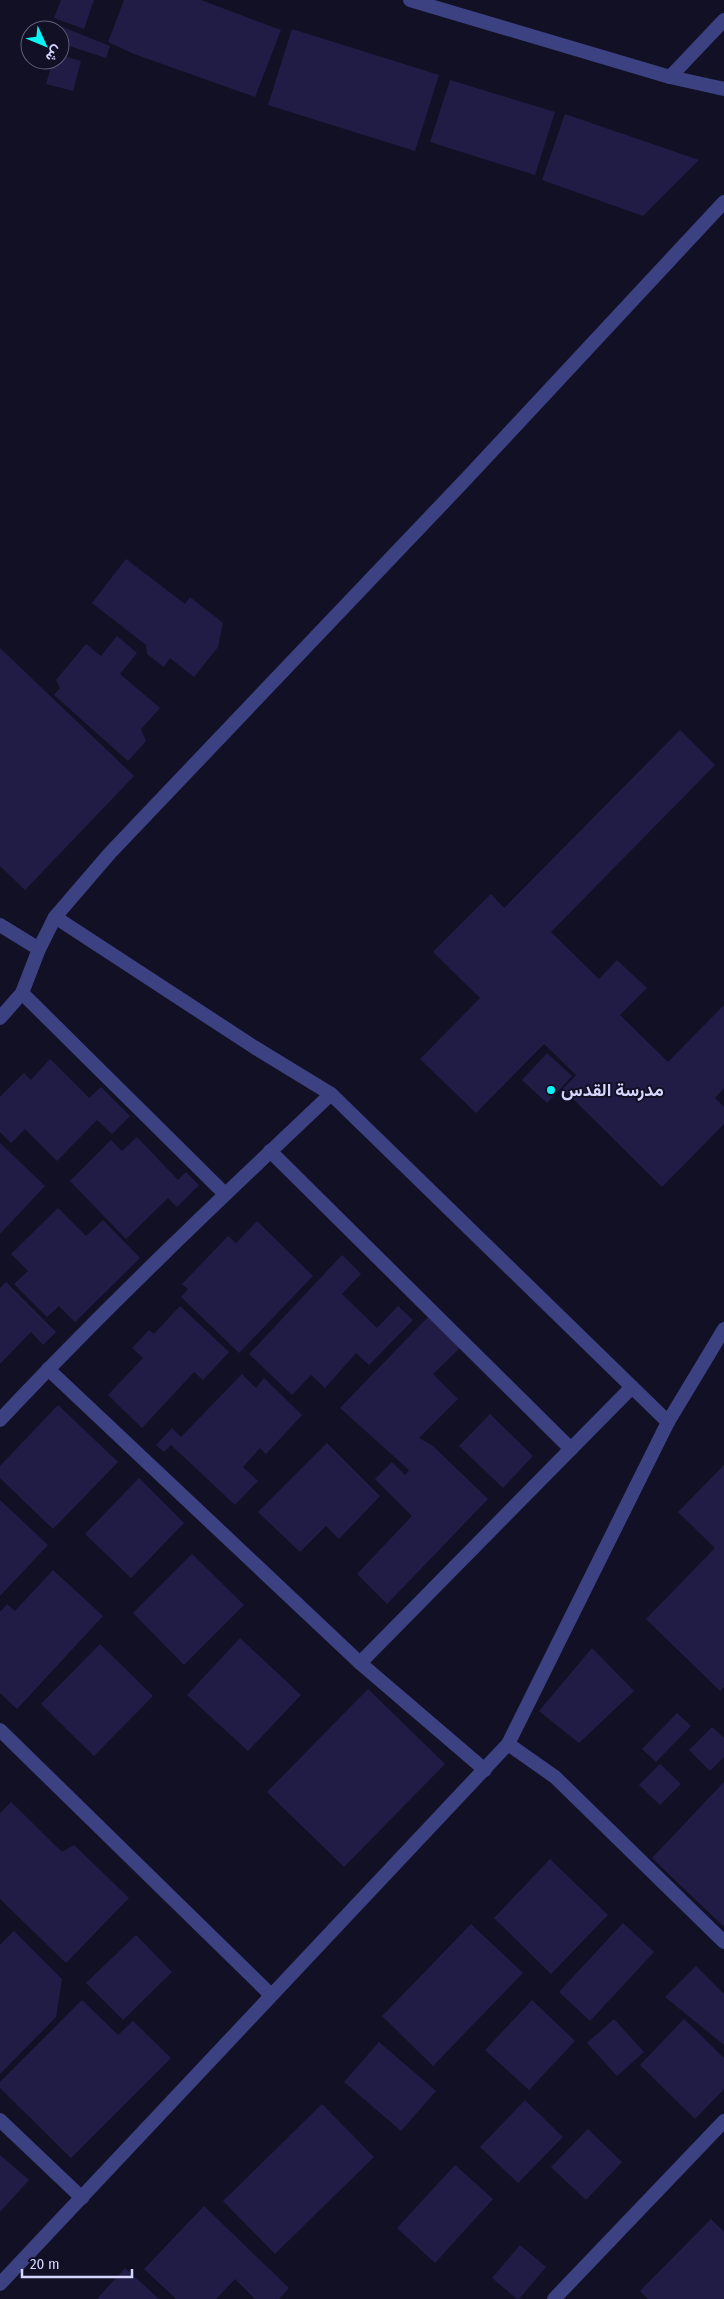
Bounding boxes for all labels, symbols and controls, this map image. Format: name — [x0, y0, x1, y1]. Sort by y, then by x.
north arrow — [20, 20, 70, 70]
text: ش — [42, 42, 66, 66]
place label: مدرسة القدس — [561, 1079, 664, 1101]
marker: مدرسة القدس — [545, 1084, 557, 1096]
scale bar — [22, 2246, 132, 2278]
text: 20 m — [30, 2255, 60, 2273]

